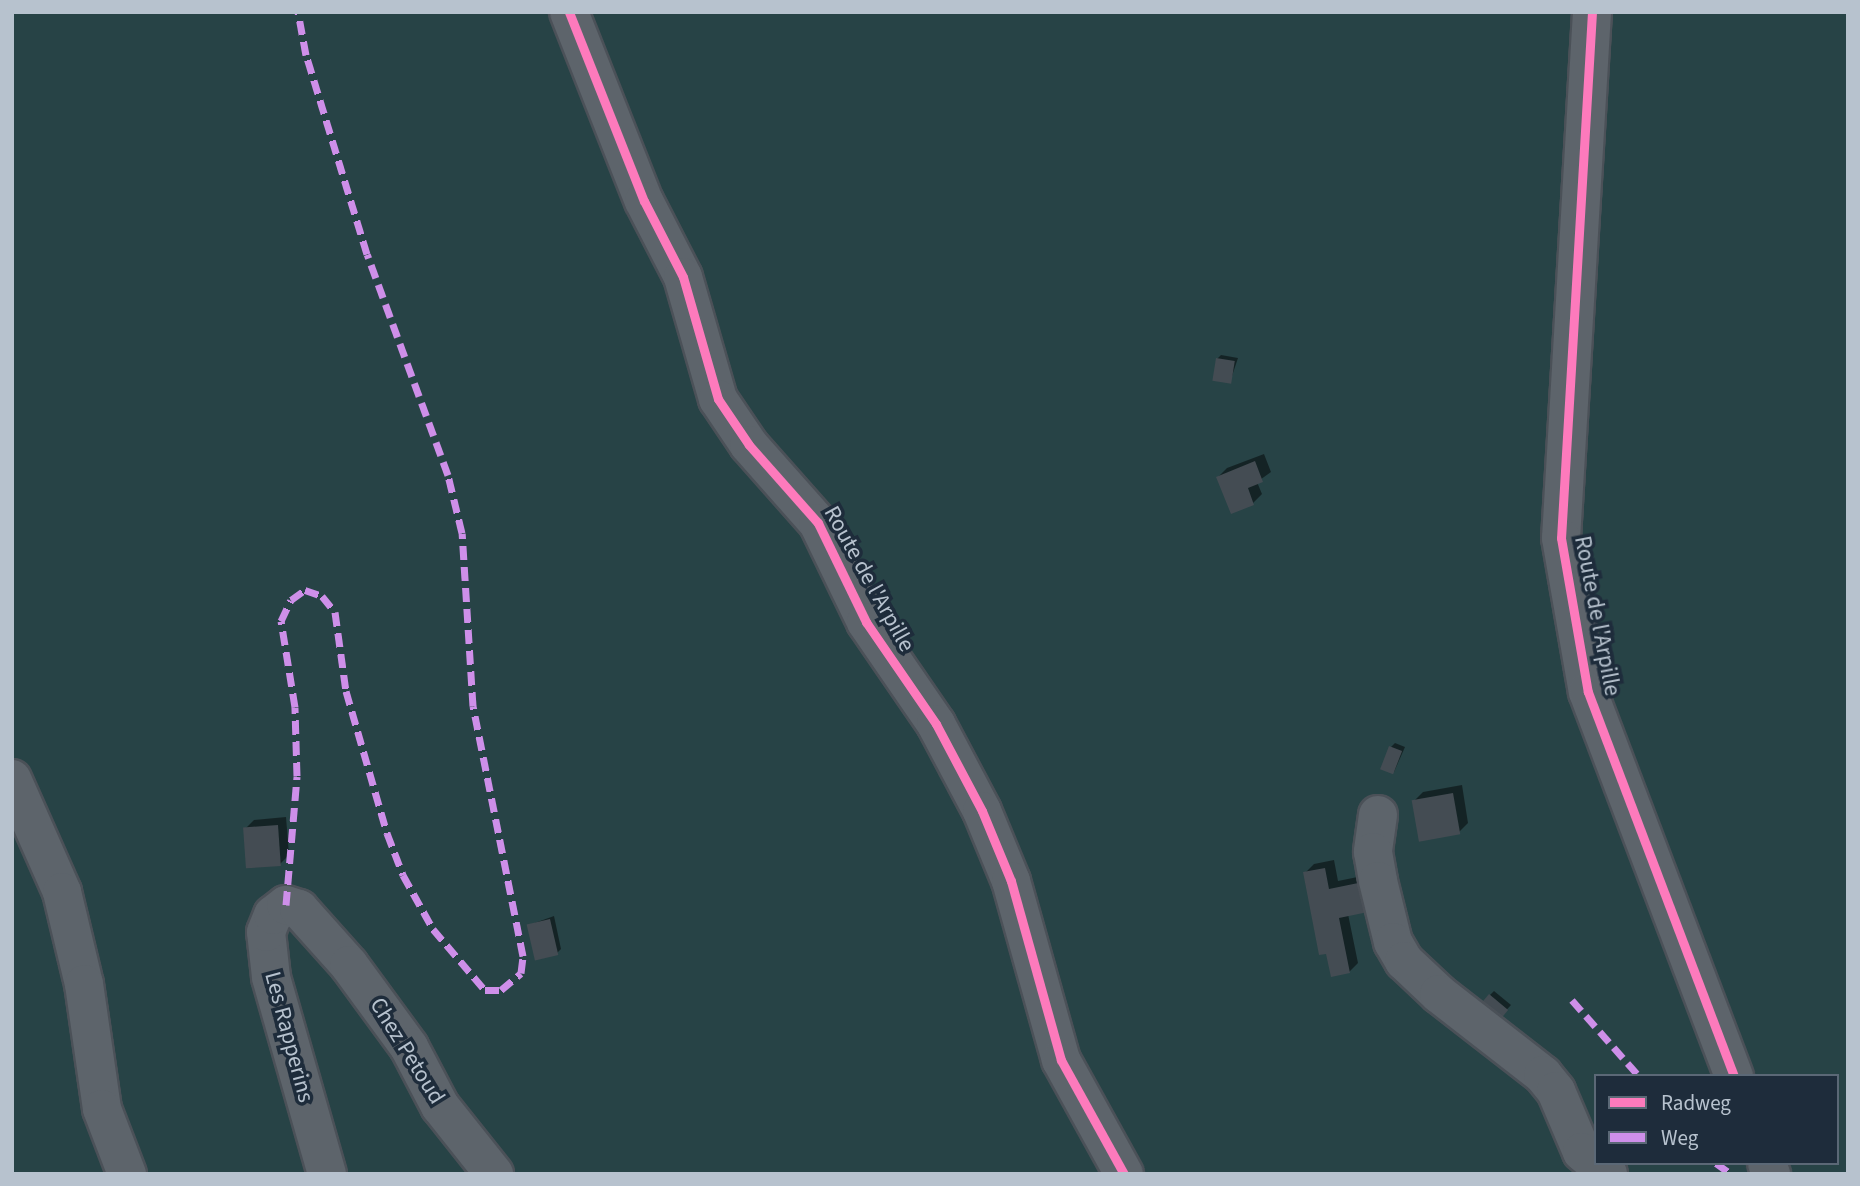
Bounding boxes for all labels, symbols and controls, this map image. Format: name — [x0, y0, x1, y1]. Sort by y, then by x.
street label: Route de l'Arpille — [818, 501, 920, 657]
street label: Route de l'Arpille — [1568, 534, 1626, 698]
street label: Les Rapperins — [258, 969, 320, 1105]
street label: Chez Petoud — [363, 993, 451, 1109]
legend — [1594, 1074, 1839, 1165]
text: Radweg — [1661, 1088, 1731, 1118]
text: Weg — [1661, 1123, 1698, 1153]

